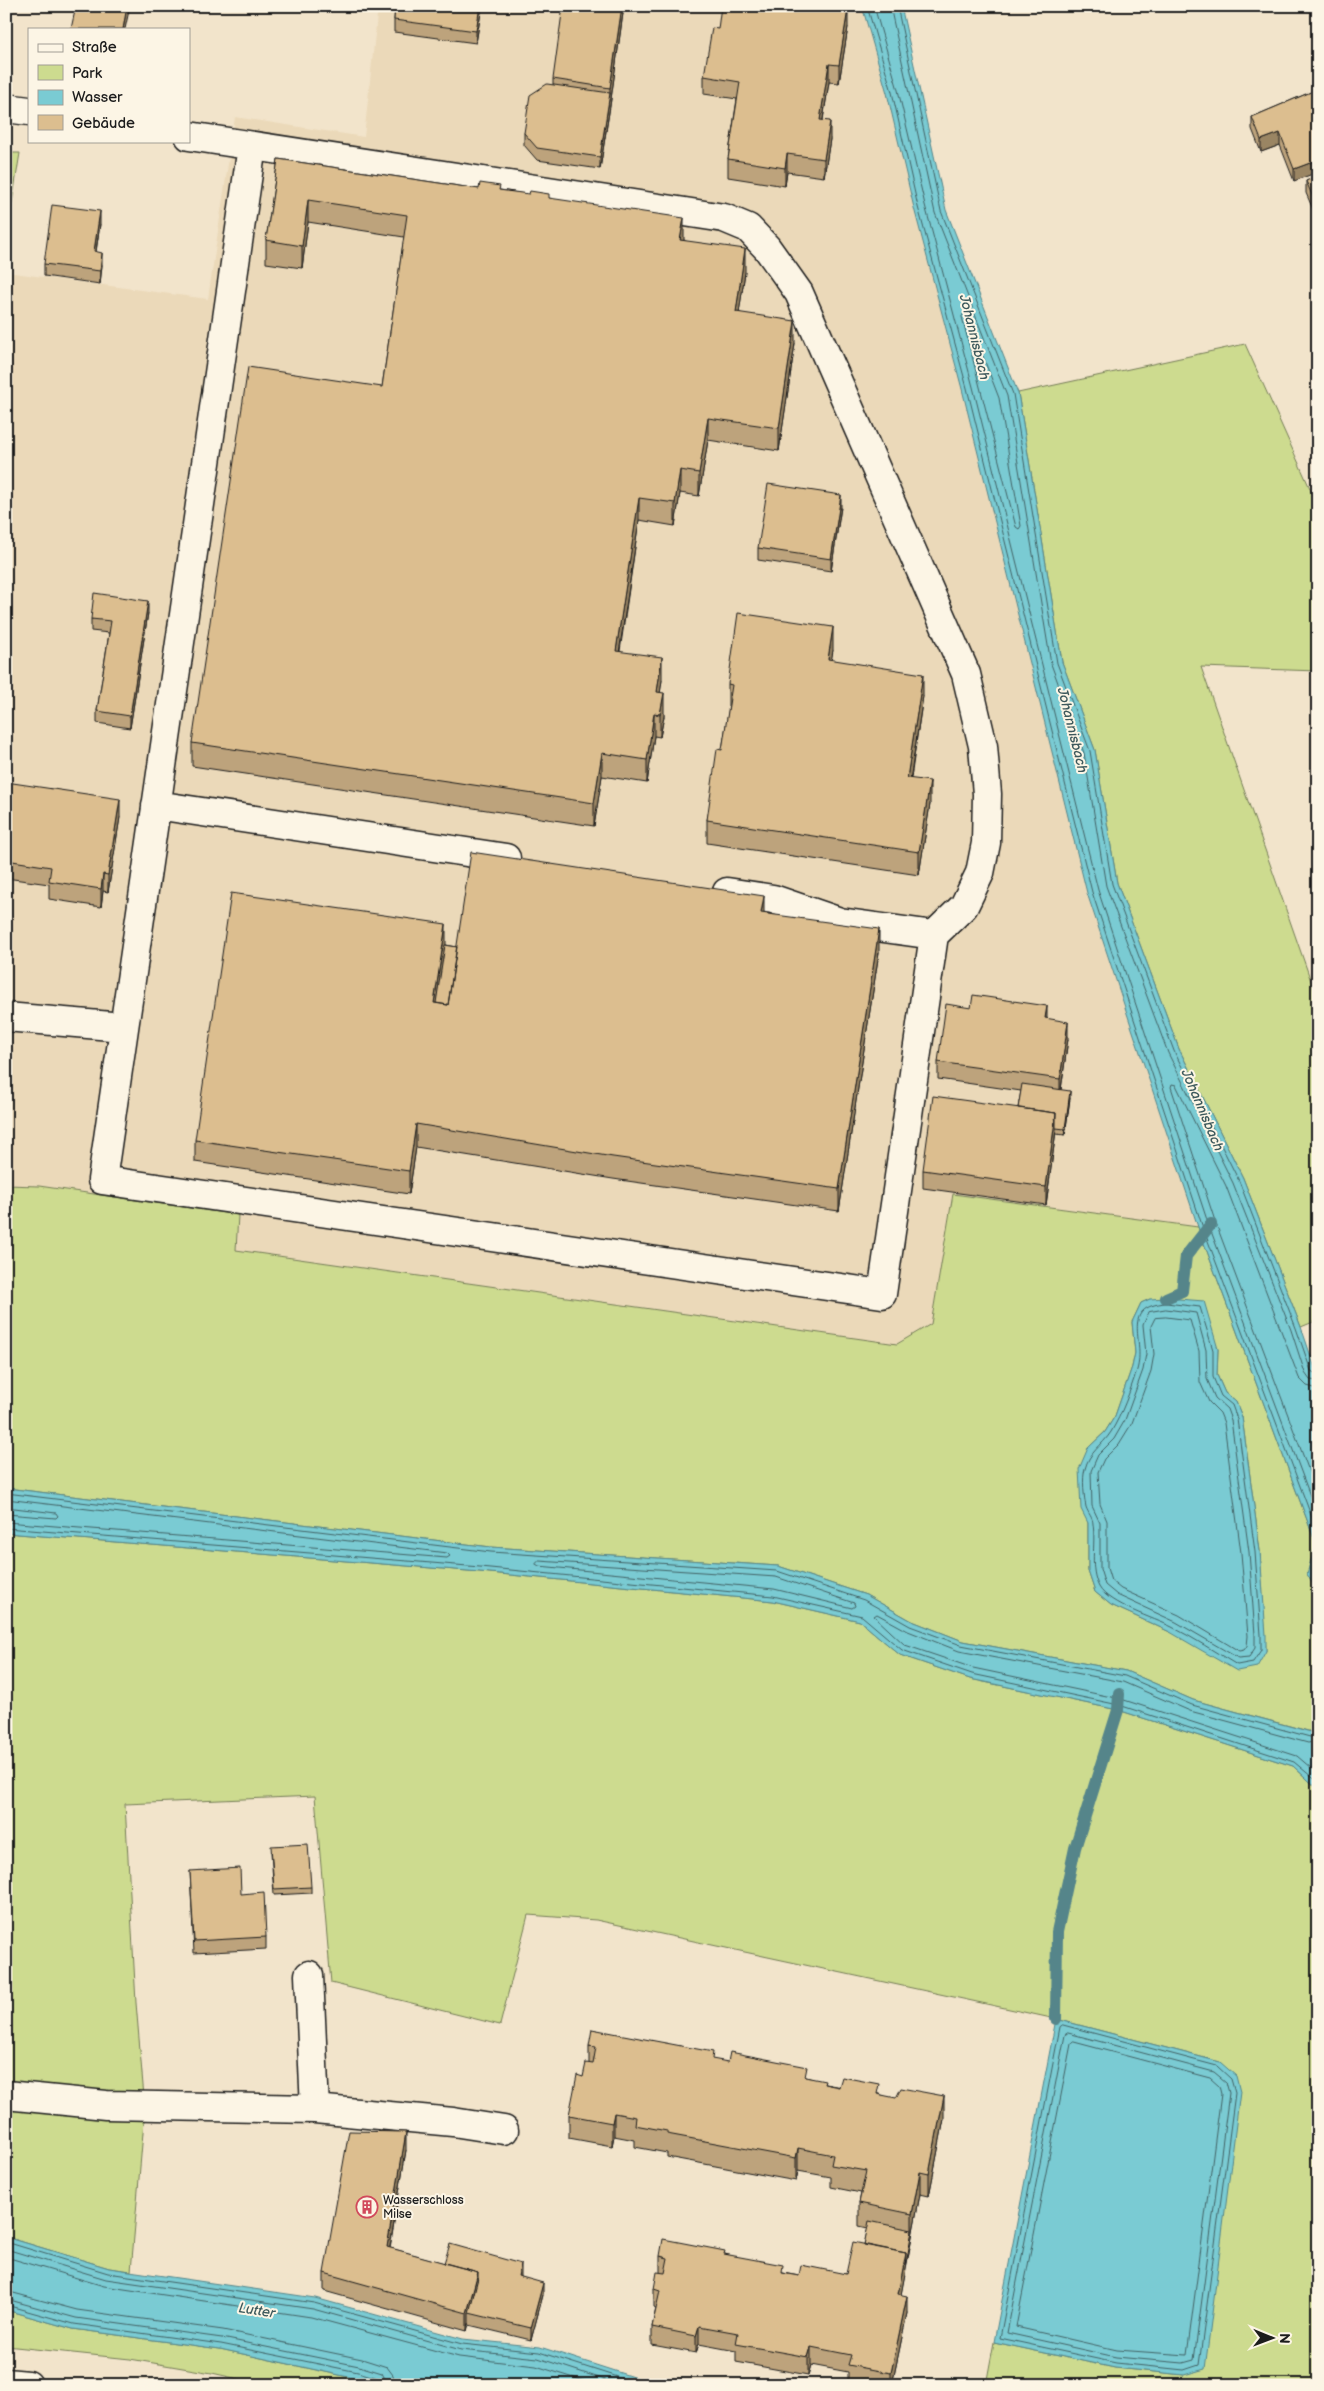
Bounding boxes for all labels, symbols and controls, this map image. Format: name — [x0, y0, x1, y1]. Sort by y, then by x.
legend — [28, 28, 190, 142]
text: Straße — [72, 38, 117, 57]
text: Park — [72, 64, 103, 83]
text: Wasser — [72, 88, 123, 107]
text: Gebäude — [72, 114, 135, 133]
water label: Johannisbach — [955, 292, 993, 382]
water label: Johannisbach — [1053, 685, 1091, 775]
water label: Johannisbach — [1177, 1066, 1228, 1154]
place label: Wasserschloss Milse — [383, 2193, 464, 2222]
building icon: Wasserschloss Milse — [355, 2195, 379, 2219]
water label: Lutter — [237, 2299, 277, 2322]
north arrow — [1246, 2314, 1296, 2364]
text: N — [1276, 2333, 1293, 2344]

